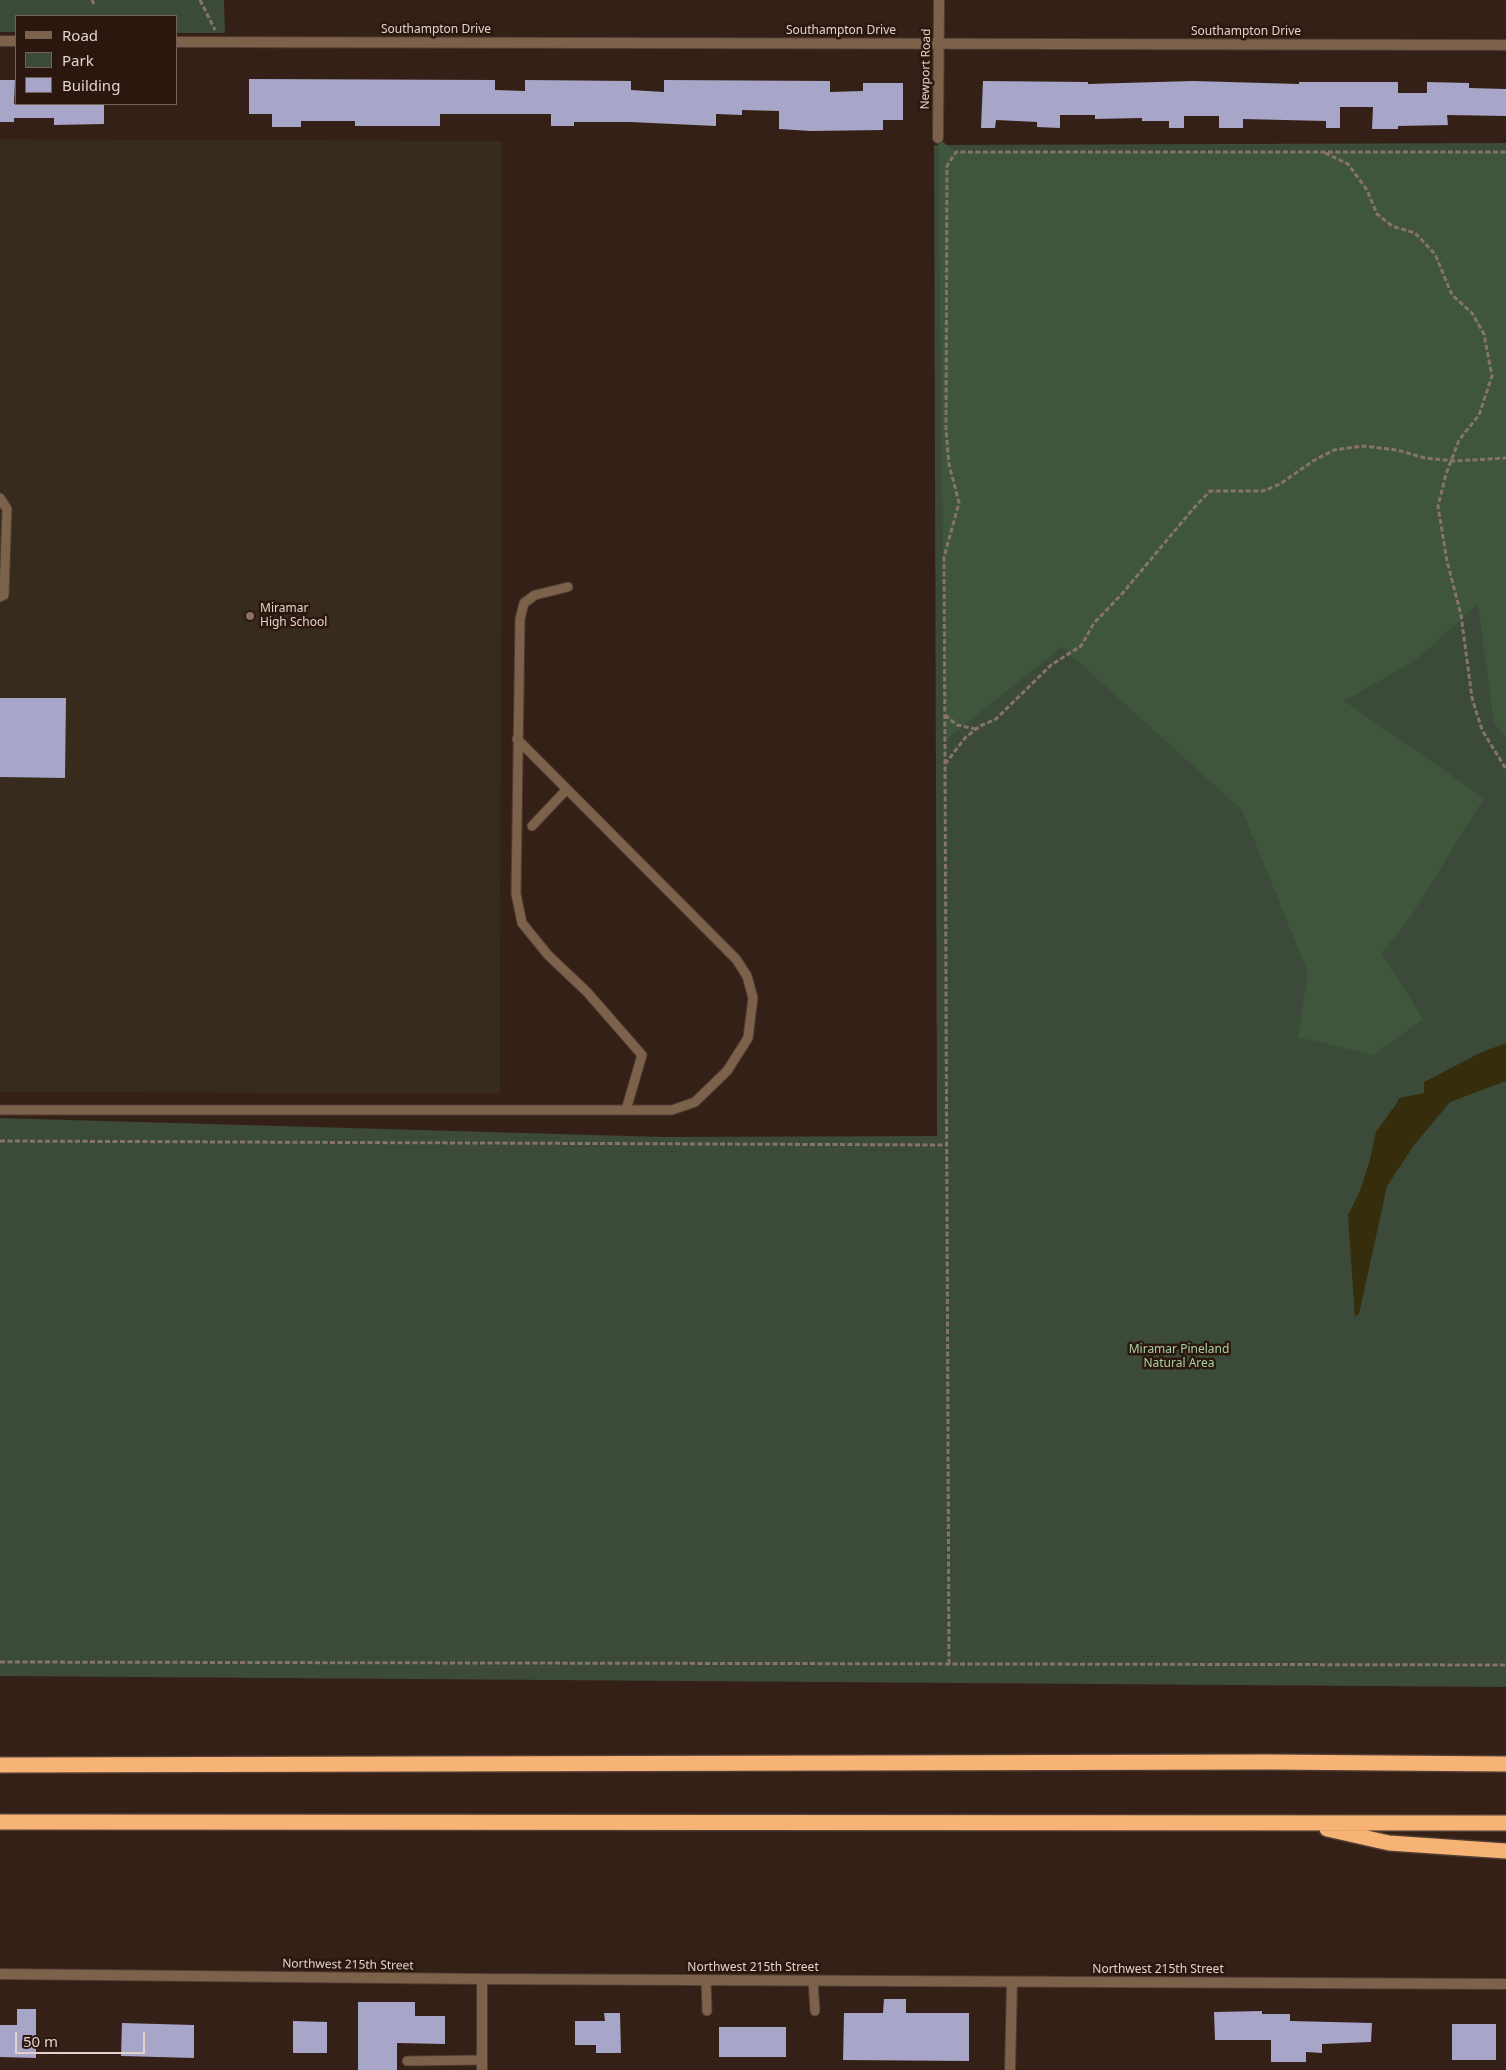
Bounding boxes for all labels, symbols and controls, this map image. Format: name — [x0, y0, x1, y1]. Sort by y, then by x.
legend — [15, 15, 178, 105]
street label: Southampton Drive — [381, 23, 491, 37]
street label: Southampton Drive — [786, 24, 896, 38]
text: Road — [62, 25, 98, 45]
street label: Southampton Drive — [1191, 25, 1301, 39]
street label: Newport Road — [918, 28, 934, 110]
text: Park — [62, 50, 94, 70]
text: Building — [62, 75, 120, 95]
place label: Miramar High School — [260, 602, 327, 630]
marker: Miramar High School — [244, 610, 256, 622]
park label: Miramar Pineland Natural Area — [1129, 1343, 1229, 1371]
street label: Northwest 215th Street — [282, 1957, 414, 1973]
street label: Northwest 215th Street — [687, 1961, 819, 1975]
street label: Northwest 215th Street — [1092, 1963, 1224, 1977]
scale bar — [18, 2022, 148, 2054]
text: 50 m — [23, 2031, 58, 2051]

